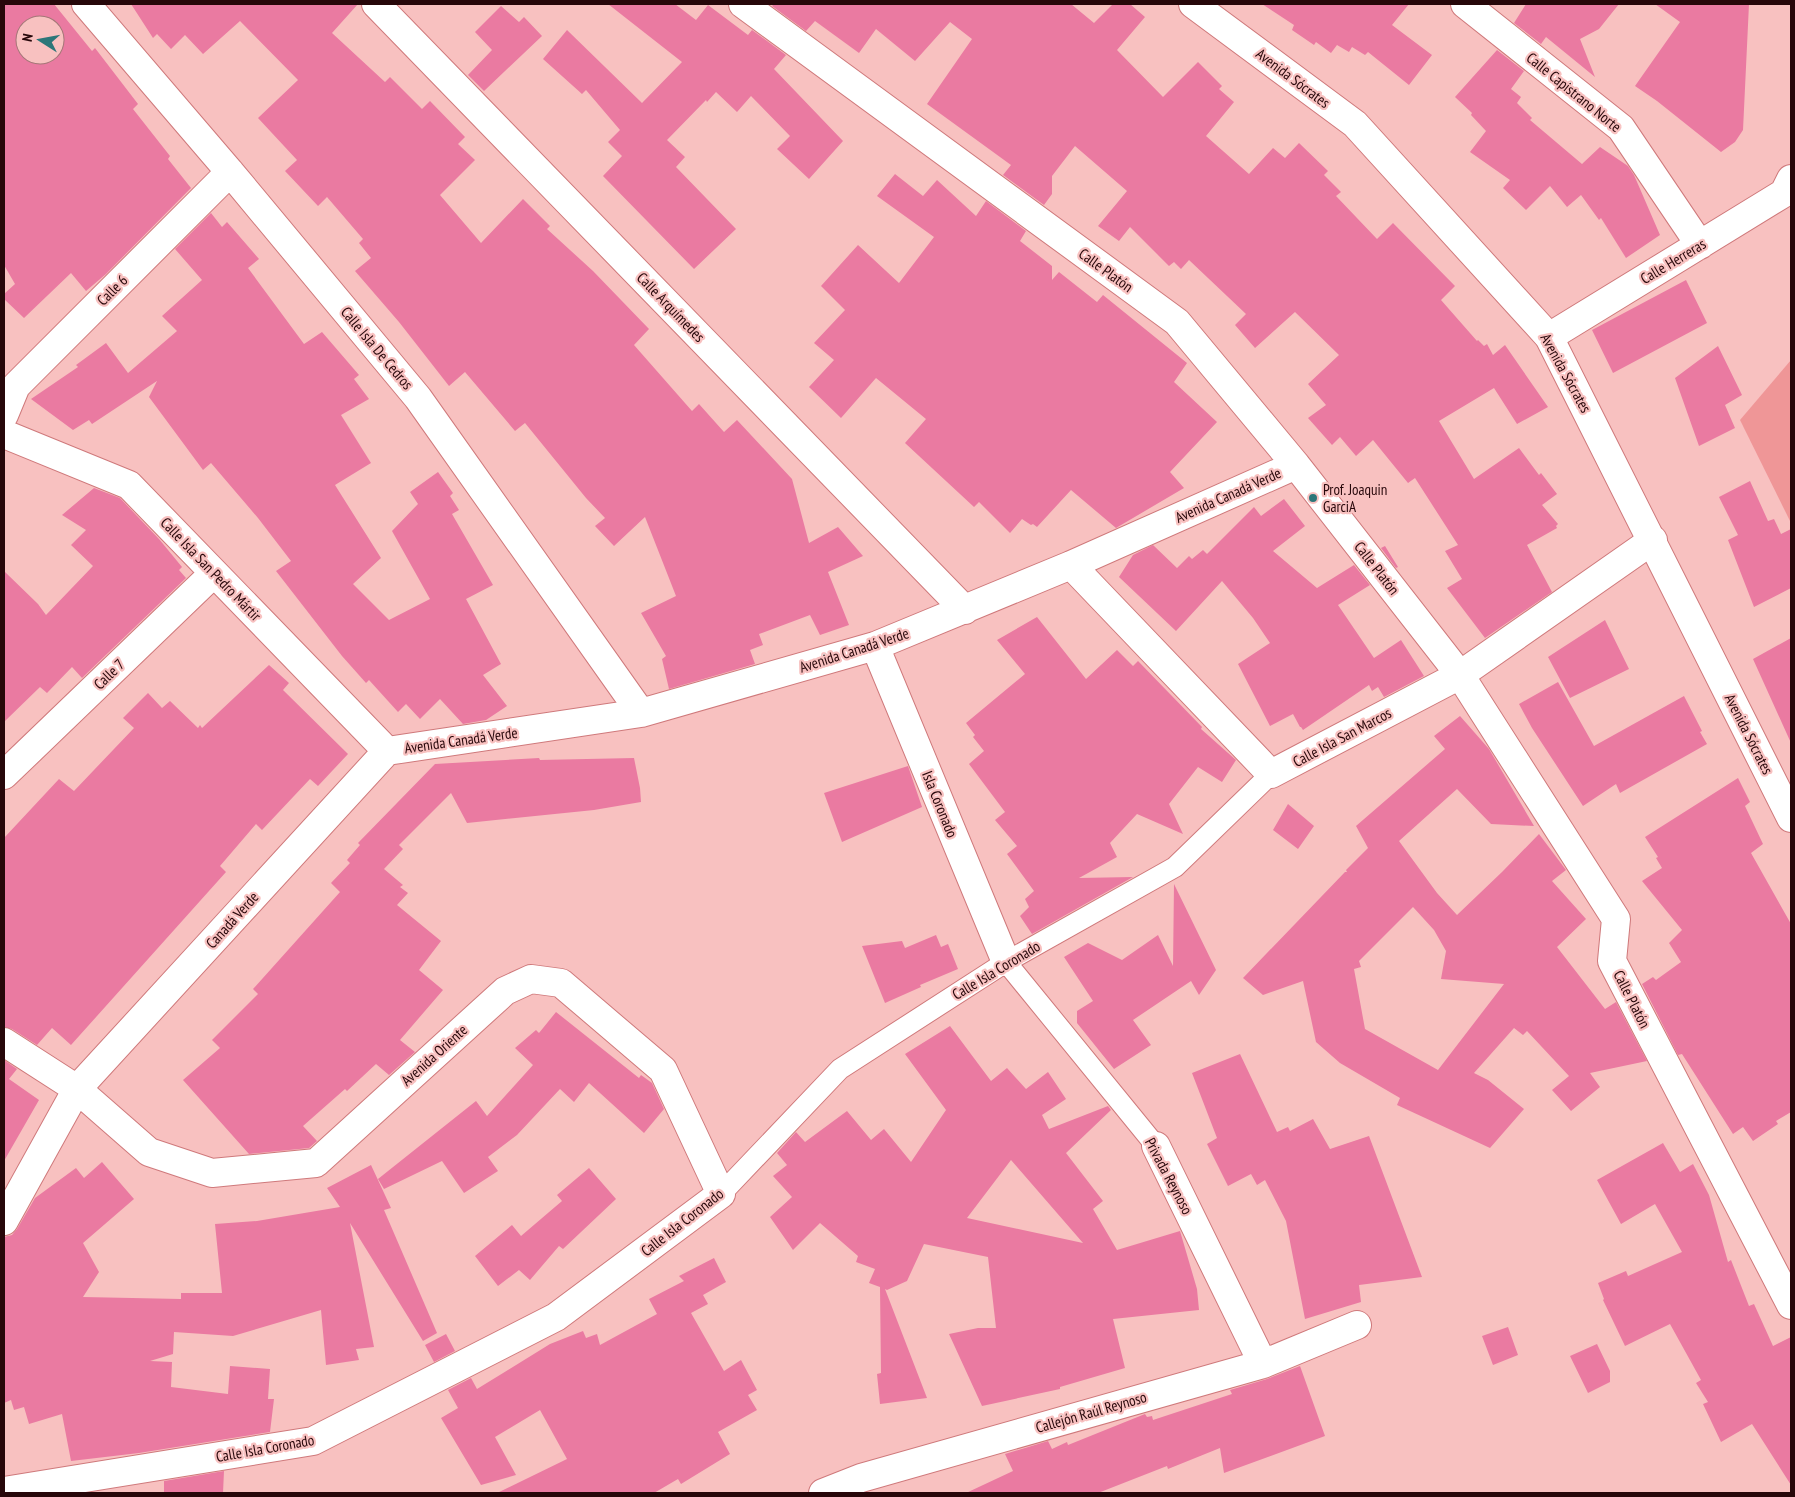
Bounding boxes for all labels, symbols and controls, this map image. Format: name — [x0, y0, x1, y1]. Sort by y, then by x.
north arrow — [15, 15, 65, 65]
text: N — [18, 32, 37, 43]
street label: Avenida Sócrates — [1252, 44, 1334, 112]
street label: Calle Capistrano Norte — [1523, 48, 1625, 136]
street label: Calle Herreras — [1637, 234, 1709, 288]
street label: Calle Platón — [1075, 244, 1137, 296]
street label: Calle Arquímedes — [633, 268, 709, 346]
street label: Calle 6 — [93, 270, 132, 309]
street label: Calle Isla De Cedros — [337, 303, 417, 393]
street label: Avenida Sócrates — [1536, 330, 1596, 416]
street label: Avenida Canadá Verde — [1172, 463, 1284, 527]
place label: Prof. Joaquin GarciA — [1323, 480, 1387, 516]
marker: Prof. Joaquin GarciA — [1307, 492, 1319, 504]
street label: Calle Isla San Pedro Mártir — [157, 513, 266, 625]
street label: Calle Platón — [1350, 538, 1404, 598]
street label: Avenida Canadá Verde — [797, 623, 911, 677]
street label: Calle 7 — [90, 655, 128, 693]
street label: Avenida Sócrates — [1721, 691, 1777, 777]
street label: Calle Isla San Marcos — [1290, 703, 1394, 771]
street label: Avenida Canadá Verde — [403, 723, 519, 757]
street label: Isla Coronado — [918, 768, 962, 840]
street label: Canadá Verde — [202, 888, 262, 952]
street label: Calle Isla Coronado — [949, 936, 1043, 1004]
street label: Calle Platón — [1609, 967, 1655, 1031]
street label: Avenida Oriente — [397, 1020, 471, 1090]
street label: Privada Reynoso — [1141, 1134, 1197, 1218]
street label: Calle Isla Coronado — [637, 1184, 727, 1260]
street label: Callejón Raúl Reynoso — [1033, 1387, 1149, 1437]
street label: Calle Isla Coronado — [214, 1430, 316, 1466]

